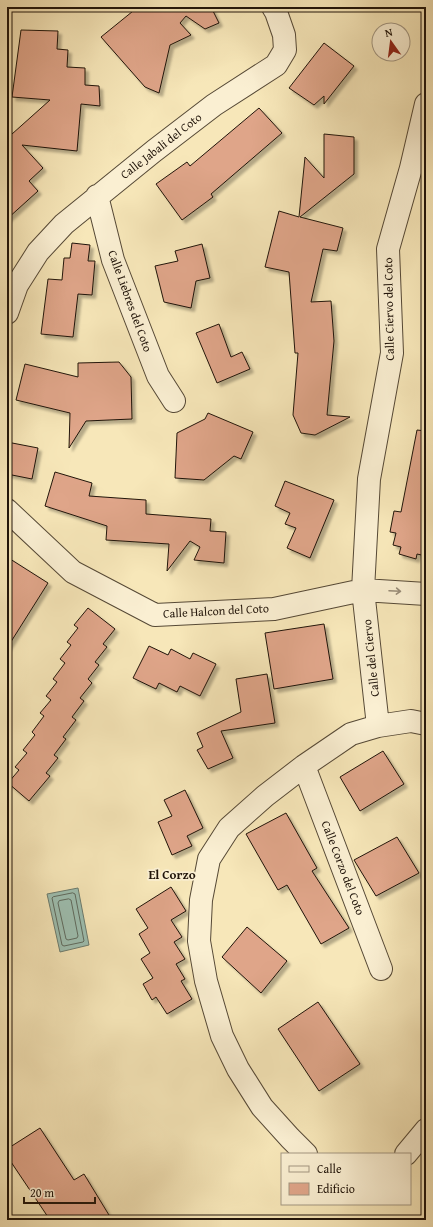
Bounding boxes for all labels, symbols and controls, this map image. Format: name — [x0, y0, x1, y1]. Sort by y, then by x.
north arrow — [371, 22, 411, 62]
text: N — [383, 23, 395, 41]
street label: Calle Jabali del Coto — [116, 108, 205, 183]
street label: Calle Liebres del Coto — [104, 248, 157, 354]
street label: Calle Ciervo del Coto — [379, 257, 398, 361]
one-way arrow — [388, 588, 401, 595]
street label: Calle Halcon del Coto — [163, 599, 269, 622]
street label: Calle del Ciervo — [358, 619, 383, 698]
street label: Calle Corzo del Coto — [318, 818, 369, 917]
district label: El Corzo — [148, 865, 196, 884]
legend — [281, 1153, 411, 1205]
text: Calle — [317, 1160, 342, 1177]
scale bar — [24, 1179, 95, 1205]
text: Edificio — [317, 1180, 355, 1197]
text: 20 m — [30, 1184, 54, 1201]

